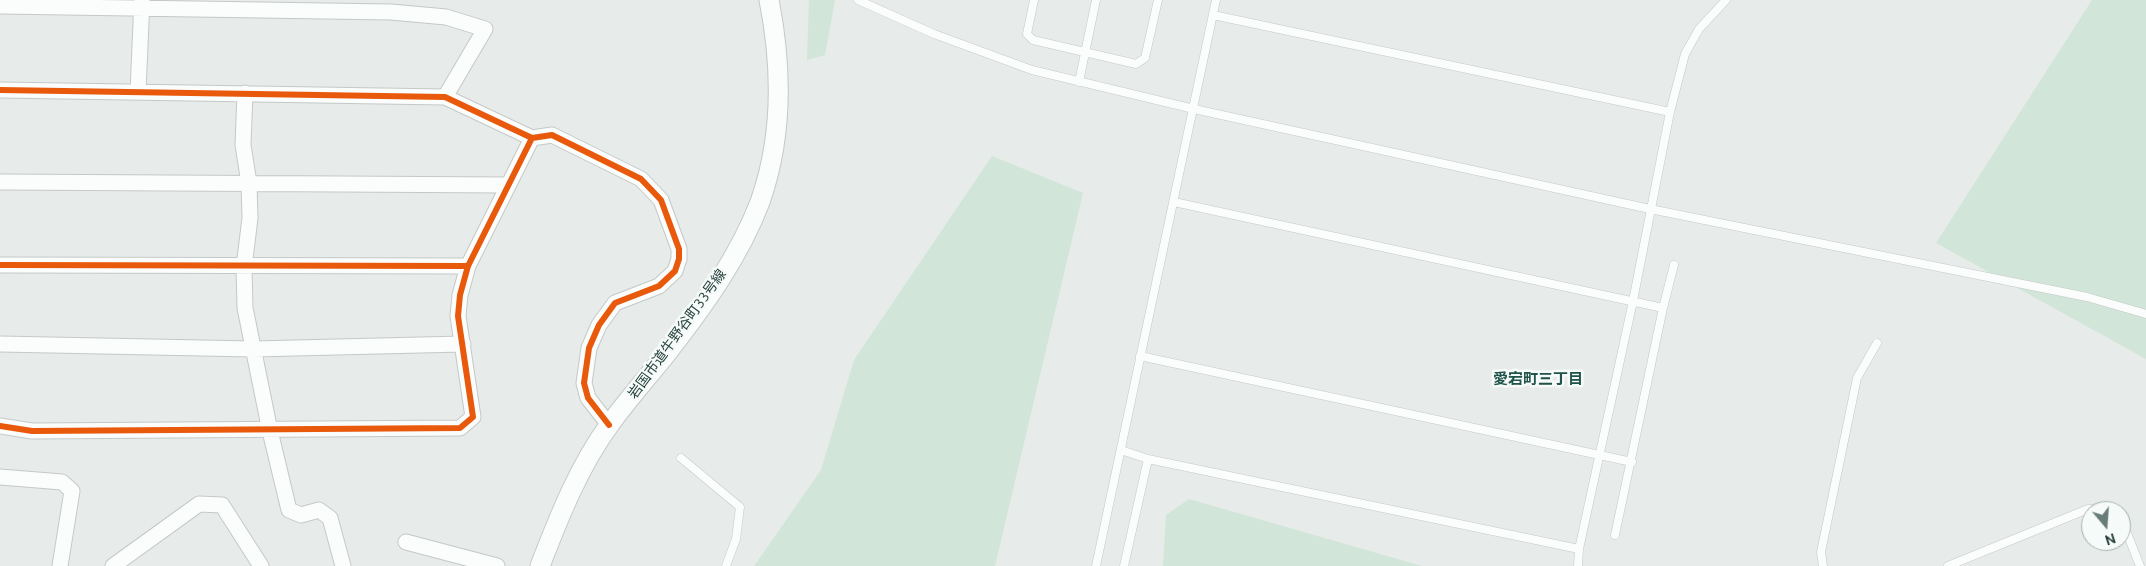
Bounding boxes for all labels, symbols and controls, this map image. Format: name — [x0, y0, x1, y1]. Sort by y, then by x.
street label: 岩国市道牛野谷町33号線 — [624, 266, 730, 402]
district label: 愛宕町三丁目 — [1493, 370, 1583, 388]
north arrow — [2081, 501, 2131, 551]
text: N — [2103, 530, 2118, 549]

